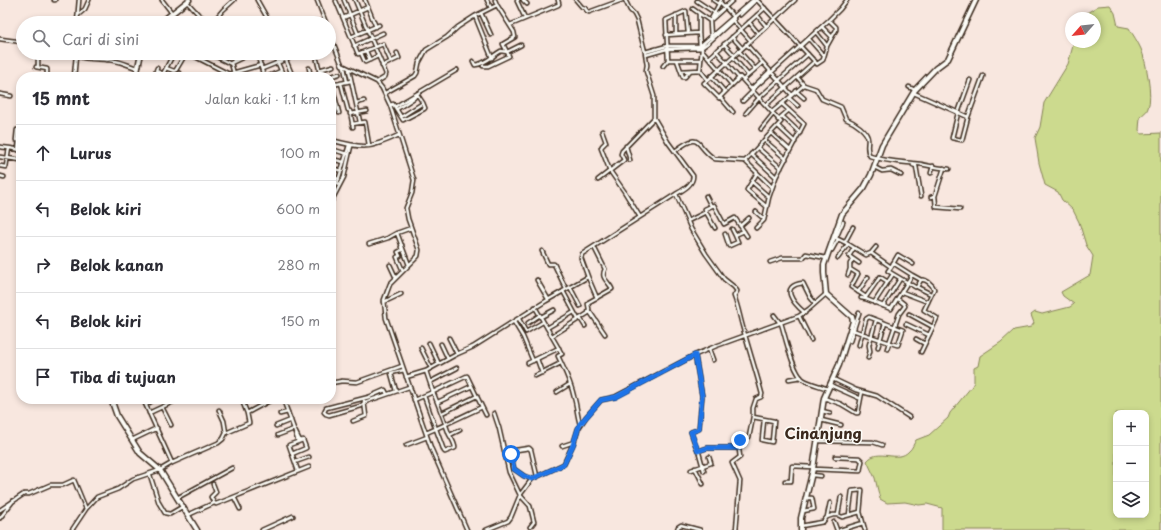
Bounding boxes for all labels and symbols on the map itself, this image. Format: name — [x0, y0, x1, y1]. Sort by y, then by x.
north arrow — [1065, 12, 1101, 48]
district label: Cinanjung — [784, 421, 862, 444]
route end — [731, 431, 749, 449]
route start — [502, 445, 520, 463]

